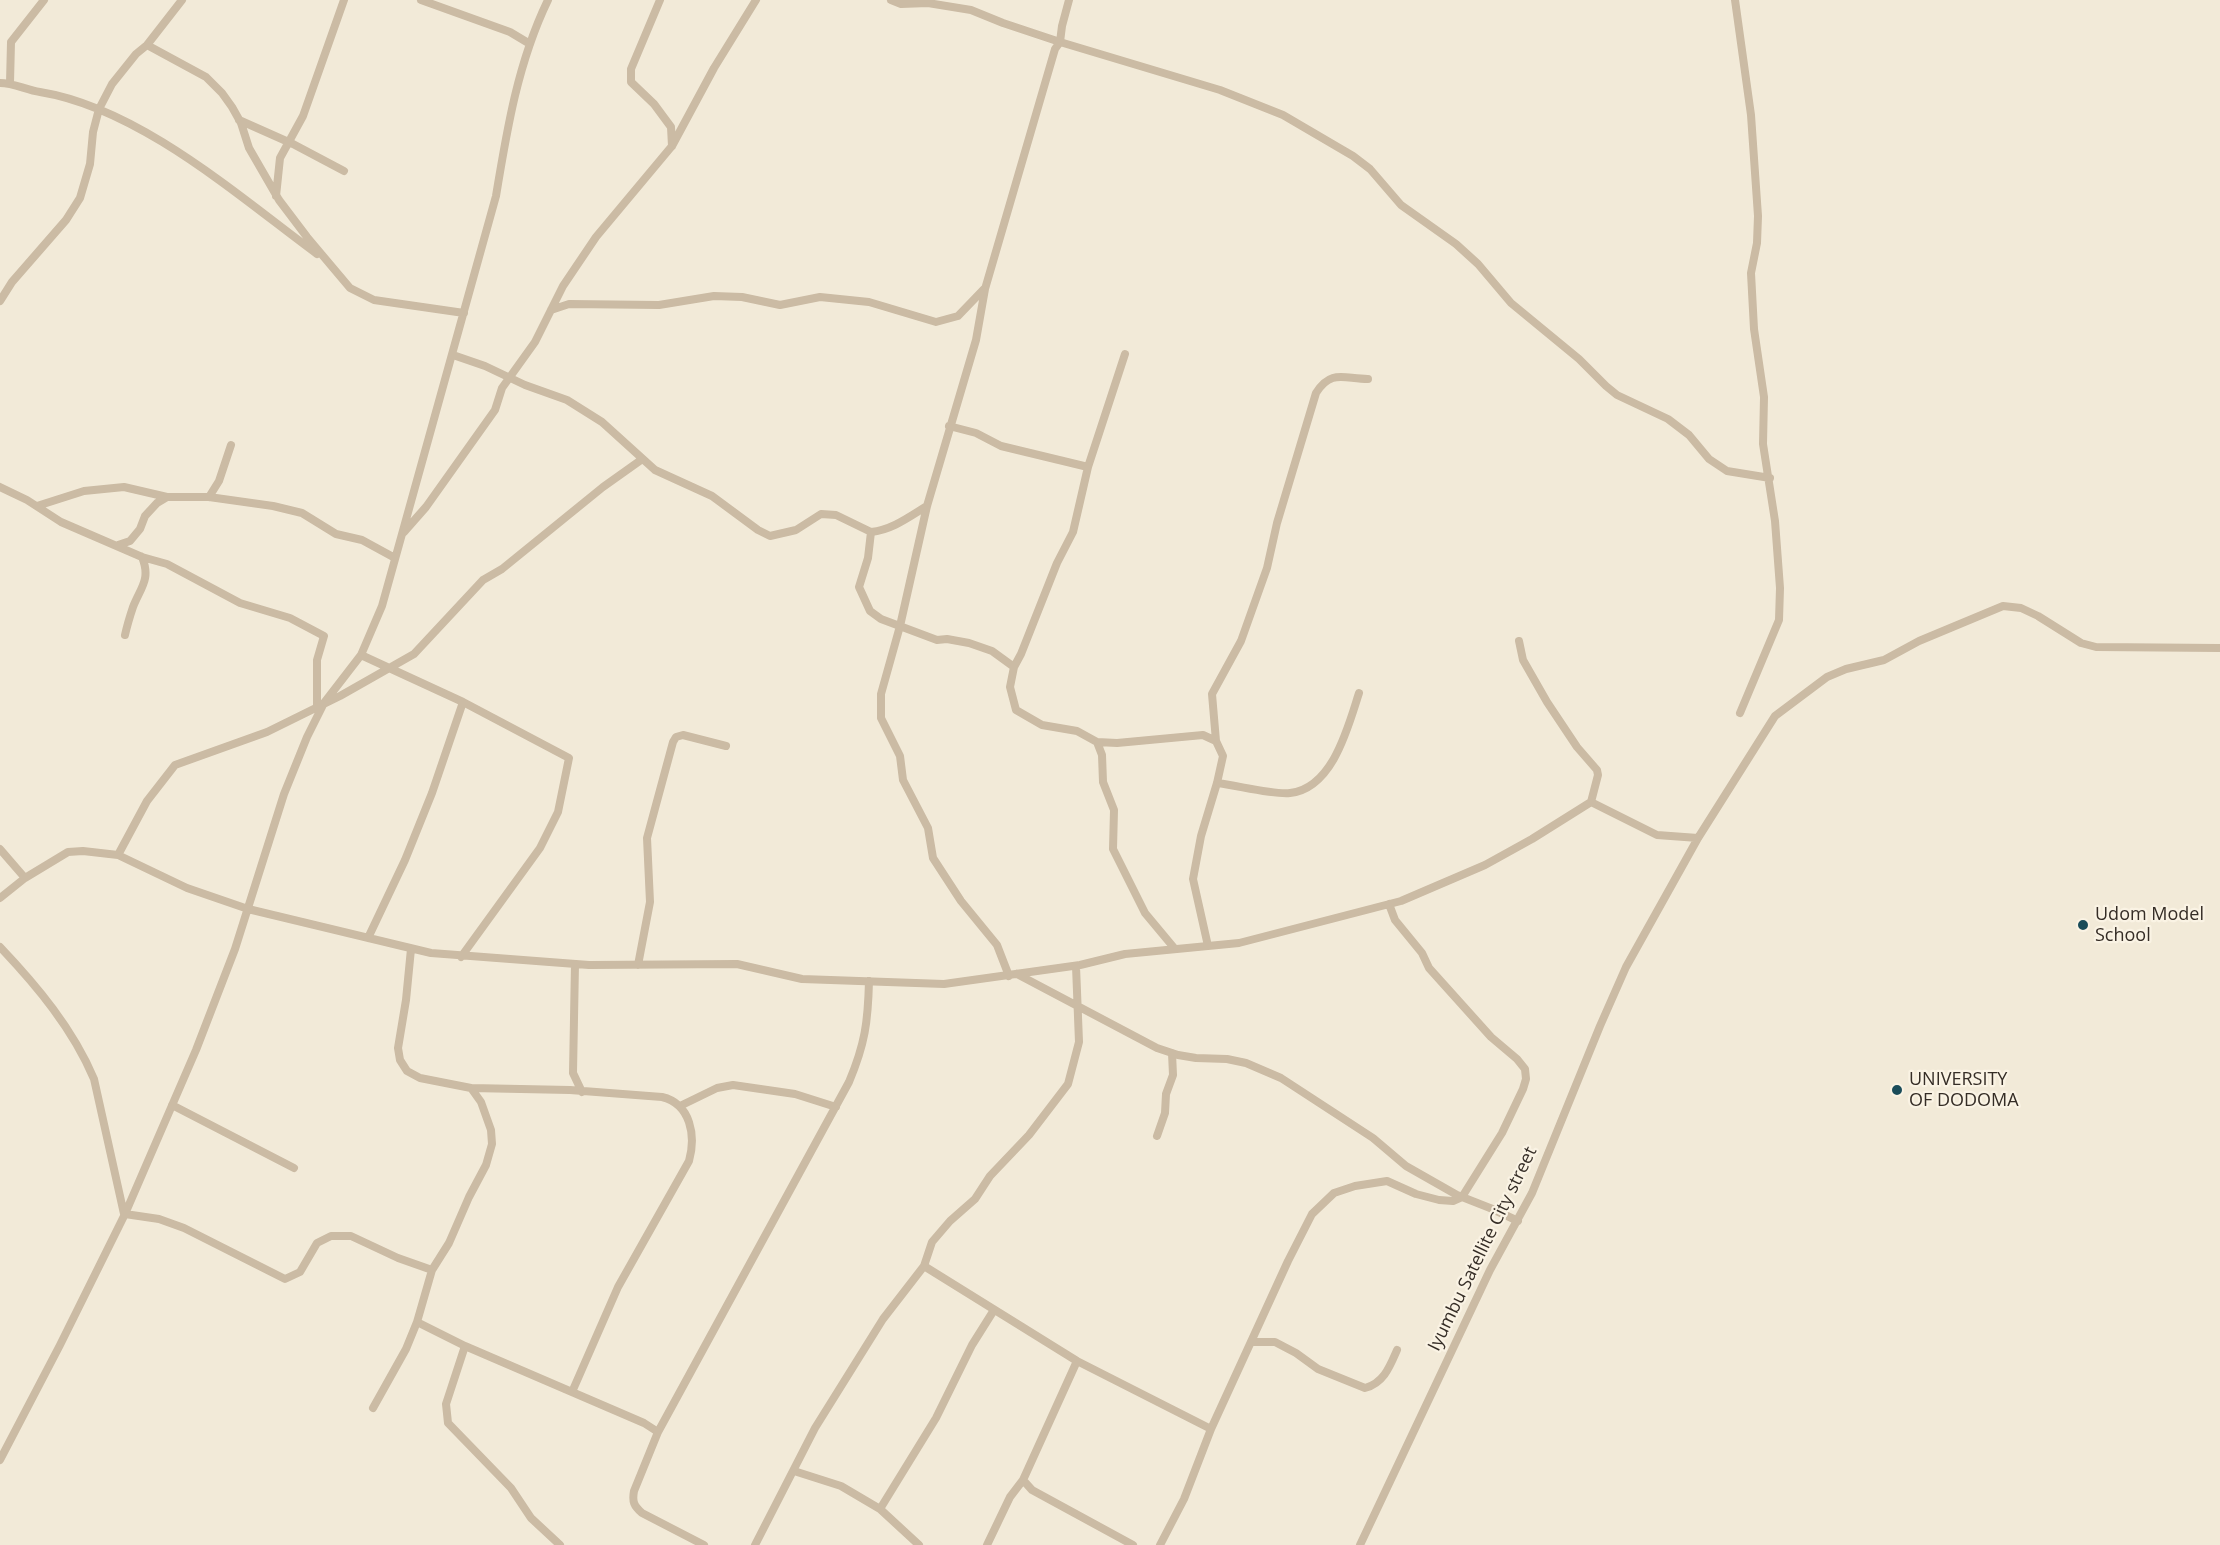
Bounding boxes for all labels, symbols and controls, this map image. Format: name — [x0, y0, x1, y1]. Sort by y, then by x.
place label: Udom Model School — [2095, 904, 2204, 946]
marker: Udom Model School — [2076, 918, 2090, 932]
place label: UNIVERSITY OF DODOMA — [1909, 1069, 2019, 1112]
marker: UNIVERSITY OF DODOMA — [1890, 1083, 1904, 1097]
street label: Iyumbu Satellite City street — [1424, 1143, 1542, 1355]

